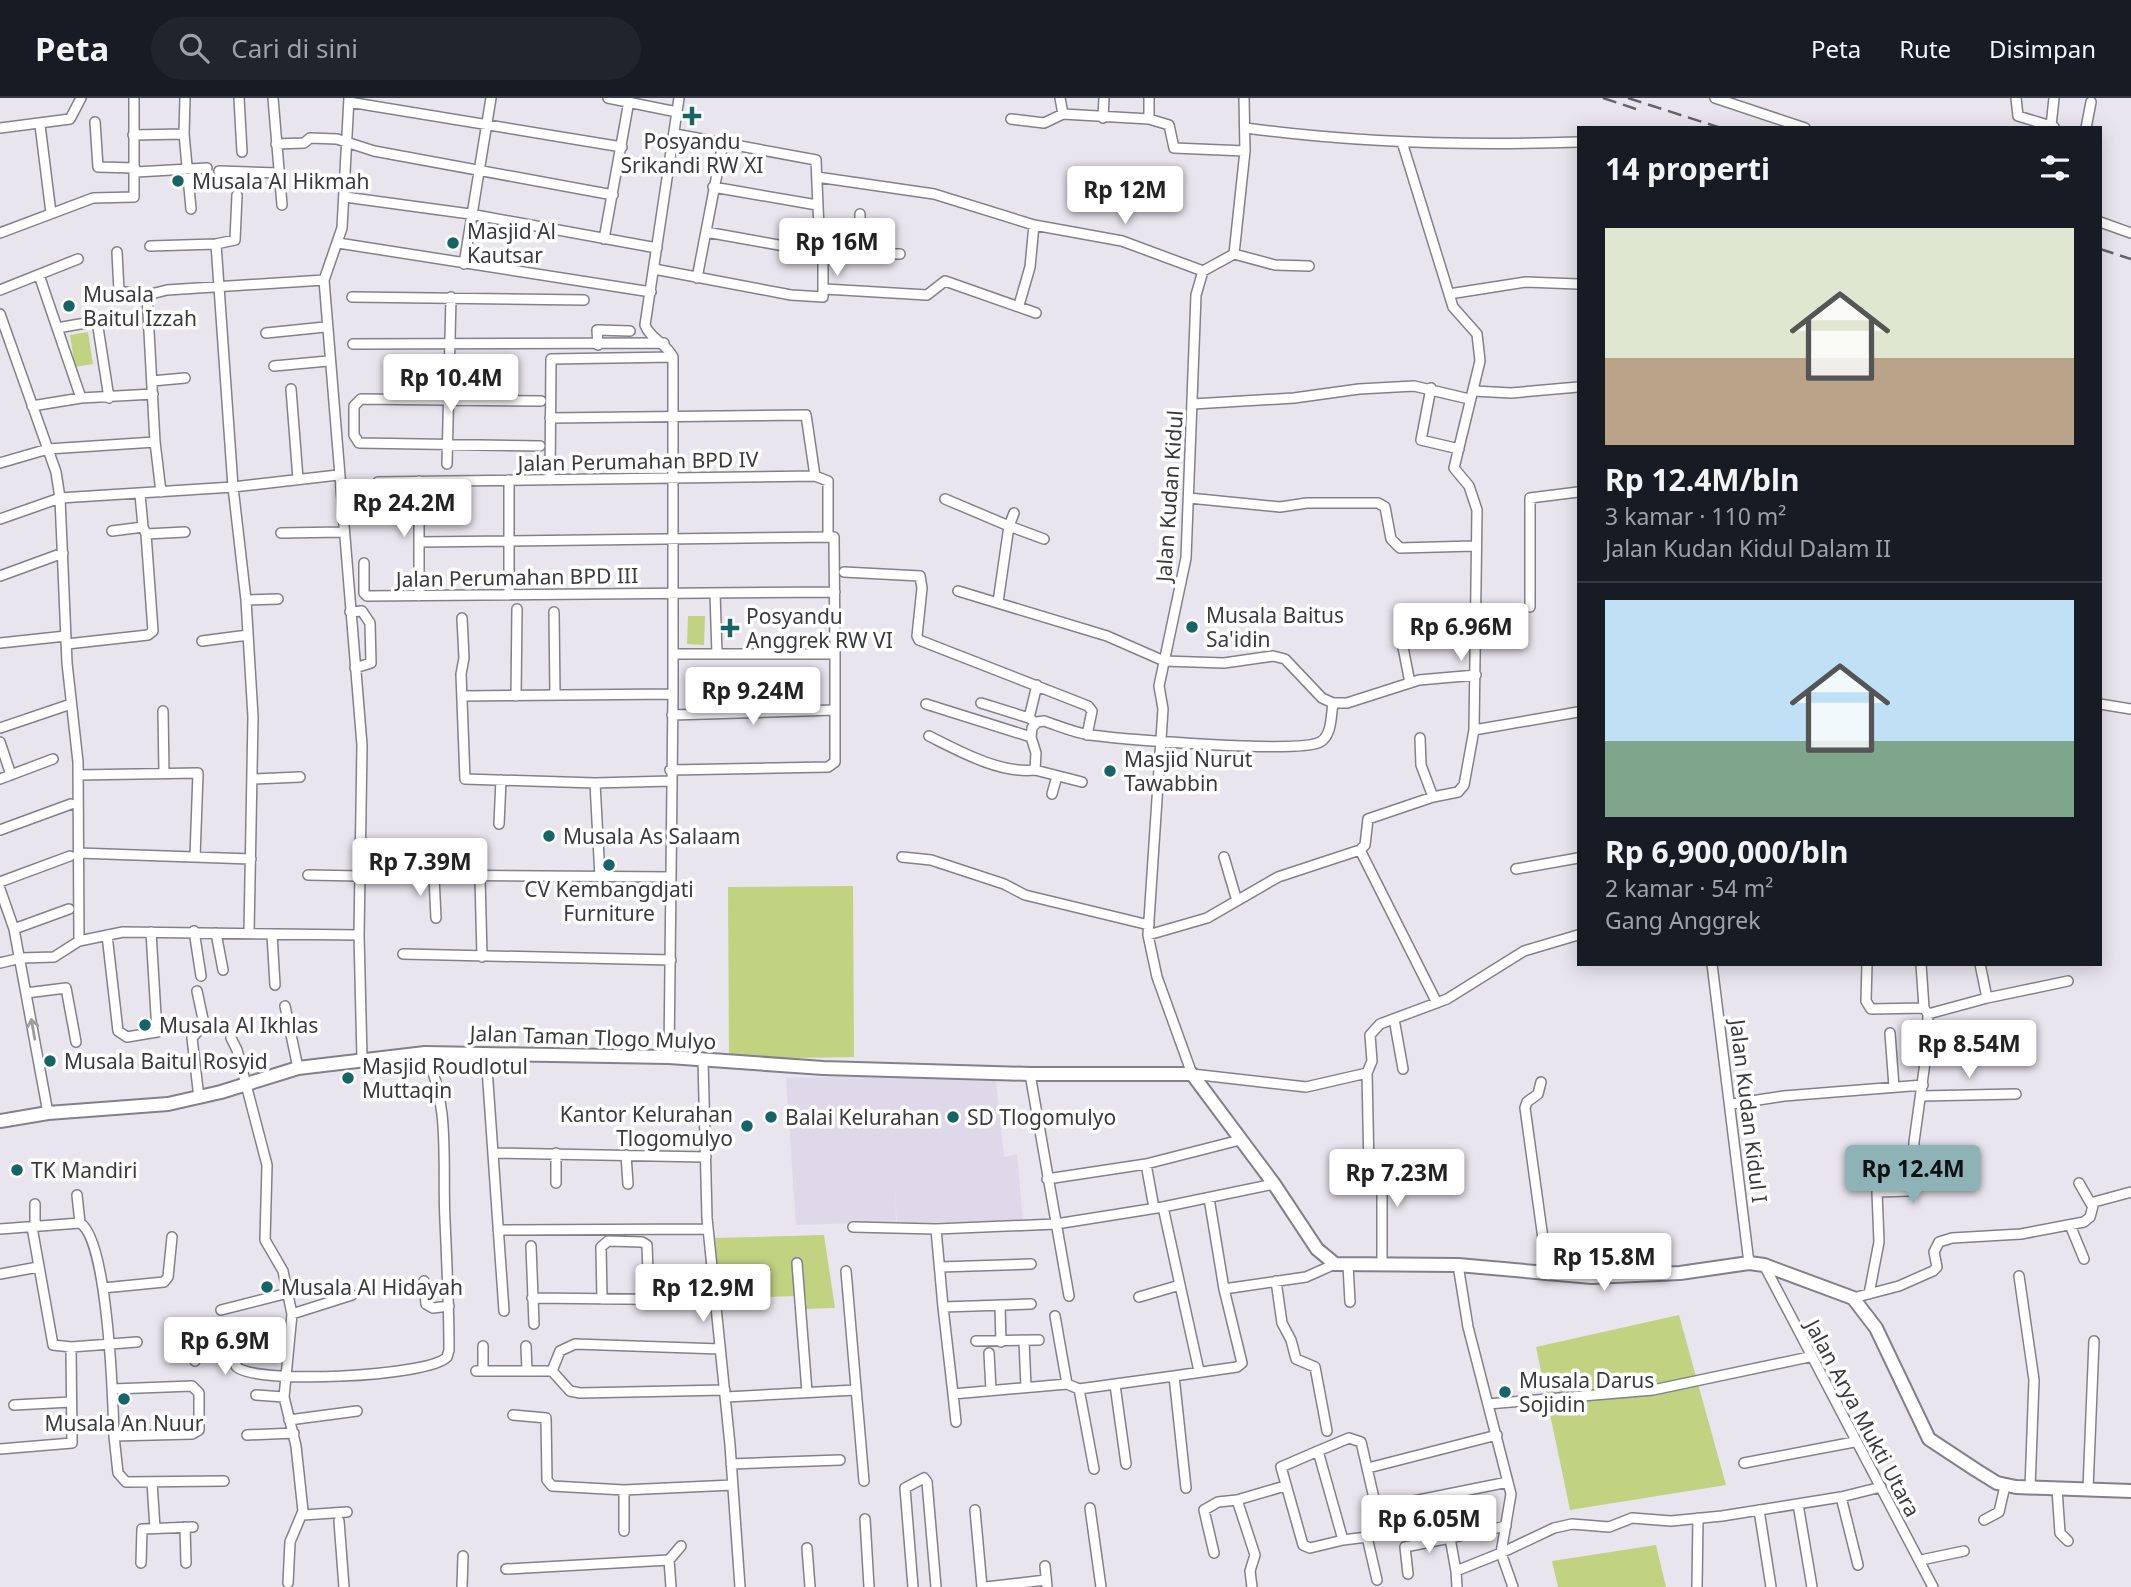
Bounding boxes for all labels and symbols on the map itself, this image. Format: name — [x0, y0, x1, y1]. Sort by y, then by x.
marker: Posyandu Srikandi RW XI — [682, 106, 702, 126]
place label: Posyandu Srikandi RW XI — [621, 127, 763, 179]
pin: Rp 12M — [1068, 166, 1182, 226]
place label: Musala Al Hikmah — [192, 167, 369, 195]
marker: Musala Al Hikmah — [170, 173, 186, 189]
place label: Masjid Al Kautsar — [467, 217, 556, 269]
pin: Rp 16M — [780, 218, 894, 278]
marker: Masjid Al Kautsar — [445, 235, 461, 251]
place label: Musala Baitul Izzah — [83, 280, 197, 332]
marker: Musala Baitul Izzah — [61, 298, 77, 314]
pin: Rp 10.4M — [379, 354, 523, 414]
street label: Jalan Kudan Kidul — [1149, 409, 1189, 585]
street label: Jalan Perumahan BPD IV — [515, 445, 759, 477]
pin: Rp 24.2M — [332, 480, 476, 539]
street label: Jalan Perumahan BPD III — [394, 561, 638, 593]
place label: Musala Baitus Sa'idin — [1206, 601, 1344, 653]
place label: Posyandu Anggrek RW VI — [746, 602, 893, 654]
pin: Rp 6.96M — [1389, 603, 1533, 663]
marker: Posyandu Anggrek RW VI — [720, 618, 740, 638]
marker: Musala Baitus Sa'idin — [1184, 619, 1200, 635]
pin: Rp 9.24M — [681, 668, 825, 727]
place label: Masjid Nurut Tawabbin — [1124, 745, 1253, 797]
marker: Masjid Nurut Tawabbin — [1102, 763, 1118, 779]
place label: Musala As Salaam — [563, 822, 740, 850]
marker: Musala As Salaam — [541, 828, 557, 844]
pin: Rp 7.39M — [348, 838, 492, 898]
marker: CV Kembangdjati Furniture — [601, 857, 617, 873]
place label: CV Kembangdjati Furniture — [524, 875, 694, 927]
place label: Musala Al Ikhlas — [159, 1011, 318, 1039]
street label: Jalan Kudan Kidul I — [1724, 1016, 1774, 1204]
marker: Musala Al Ikhlas — [137, 1017, 153, 1033]
one-way arrow — [26, 1018, 39, 1041]
street label: Jalan Taman Tlogo Mulyo — [467, 1019, 717, 1055]
pin: Rp 8.54M — [1897, 1020, 2041, 1080]
place label: Musala Baitul Rosyid — [64, 1047, 268, 1075]
place label: Masjid Roudlotul Muttaqin — [362, 1052, 528, 1104]
marker: Musala Baitul Rosyid — [42, 1053, 58, 1069]
marker: Masjid Roudlotul Muttaqin — [340, 1070, 356, 1086]
place label: Kantor Kelurahan Tlogomulyo — [560, 1100, 733, 1152]
place label: Balai Kelurahan — [785, 1103, 940, 1131]
place label: SD Tlogomulyo — [967, 1103, 1116, 1131]
marker: Balai Kelurahan — [763, 1109, 779, 1125]
marker: SD Tlogomulyo — [945, 1109, 961, 1125]
marker: Kantor Kelurahan Tlogomulyo — [739, 1118, 755, 1134]
pin: Rp 12.4M — [1841, 1146, 1985, 1205]
pin: Rp 7.23M — [1325, 1150, 1469, 1209]
place label: TK Mandiri — [31, 1156, 137, 1184]
marker: TK Mandiri — [9, 1162, 25, 1178]
pin: Rp 15.8M — [1532, 1234, 1676, 1293]
pin: Rp 12.9M — [631, 1264, 775, 1324]
place label: Musala Al Hidayah — [281, 1273, 463, 1301]
marker: Musala Al Hidayah — [259, 1279, 275, 1295]
street label: Jalan Arya Mukti Utara — [1798, 1313, 1927, 1522]
pin: Rp 6.9M — [160, 1318, 290, 1377]
place label: Musala Darus Sojidin — [1519, 1366, 1654, 1418]
marker: Musala Darus Sojidin — [1497, 1384, 1513, 1400]
marker: Musala An Nuur — [116, 1391, 132, 1407]
place label: Musala An Nuur — [45, 1409, 204, 1437]
pin: Rp 6.05M — [1357, 1496, 1501, 1555]

